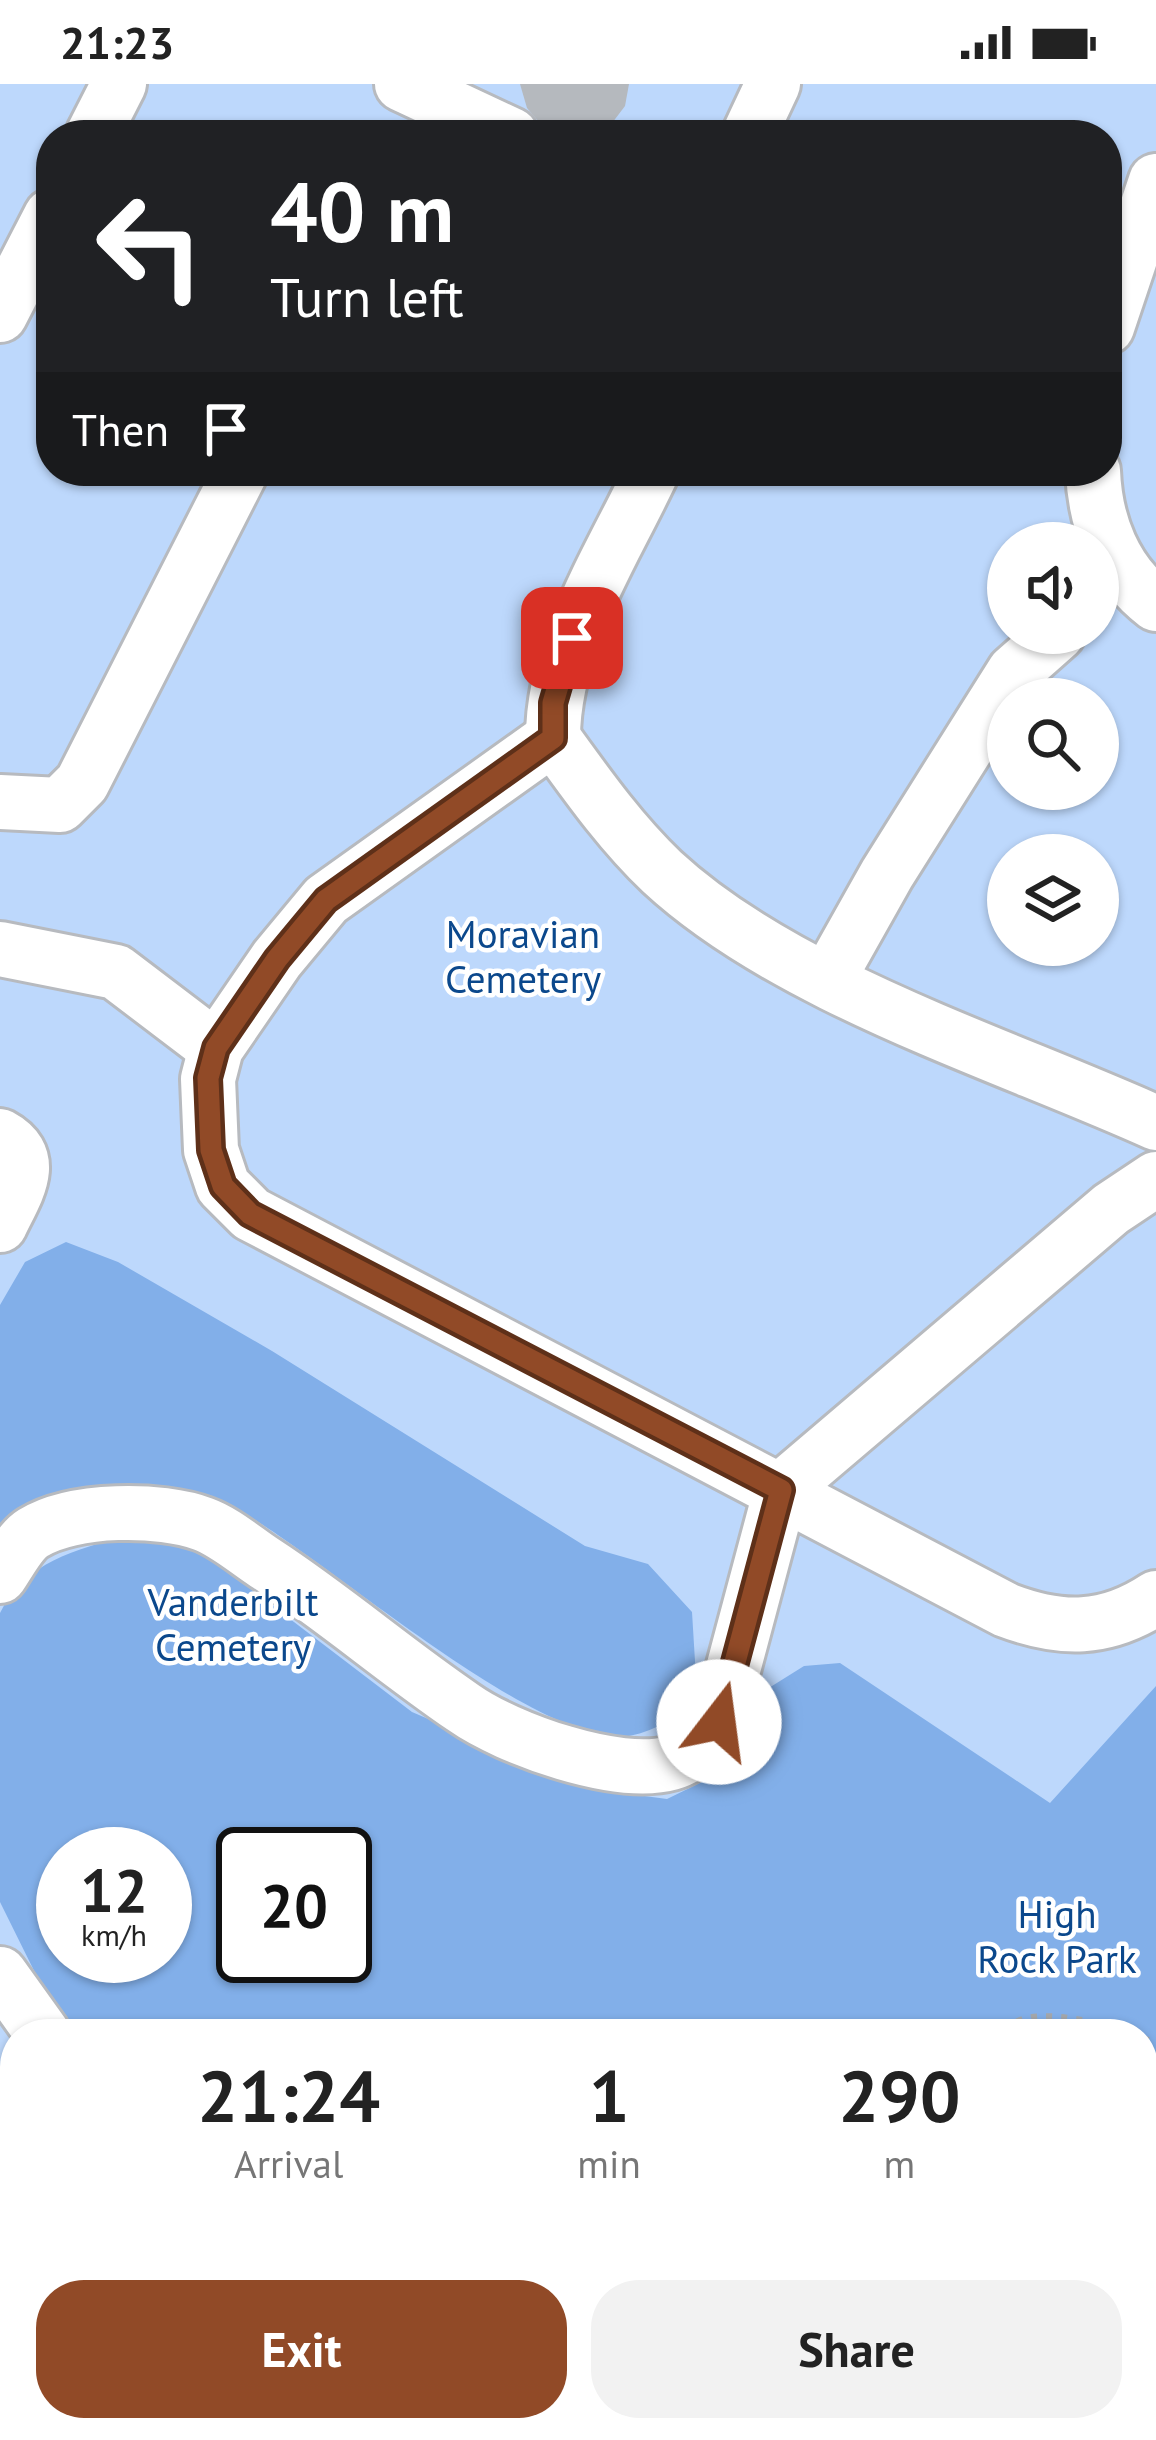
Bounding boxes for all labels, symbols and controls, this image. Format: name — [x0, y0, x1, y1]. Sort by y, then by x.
text: 21:23 — [60, 13, 174, 71]
text: 40 m — [270, 156, 454, 265]
icon: left — [72, 168, 228, 324]
text: Turn left — [270, 262, 464, 332]
icon: arrive — [193, 396, 259, 462]
text: Then — [72, 400, 169, 458]
map controls — [987, 522, 1119, 966]
button: sound — [987, 522, 1119, 654]
pin — [521, 587, 623, 689]
icon: arrive — [539, 605, 605, 671]
button: search — [987, 678, 1119, 810]
button: layers — [987, 834, 1119, 966]
park label: Moravian Cemetery — [445, 908, 601, 1004]
park label: Vanderbilt Cemetery — [146, 1576, 319, 1672]
position arrow — [656, 1659, 782, 1785]
speed limit sign: 20 — [216, 1827, 372, 1983]
text: 12 — [80, 1851, 148, 1929]
park label: High Rock Park — [977, 1888, 1137, 1984]
text: km/h — [81, 1915, 147, 1954]
text: 21:24 — [197, 2049, 380, 2142]
text: 1 — [589, 2049, 630, 2142]
text: 290 — [838, 2049, 961, 2142]
text: Arrival — [234, 2138, 343, 2189]
text: min — [577, 2138, 641, 2189]
text: m — [884, 2138, 915, 2189]
button: Exit — [36, 2280, 567, 2418]
button: Share — [591, 2280, 1122, 2418]

